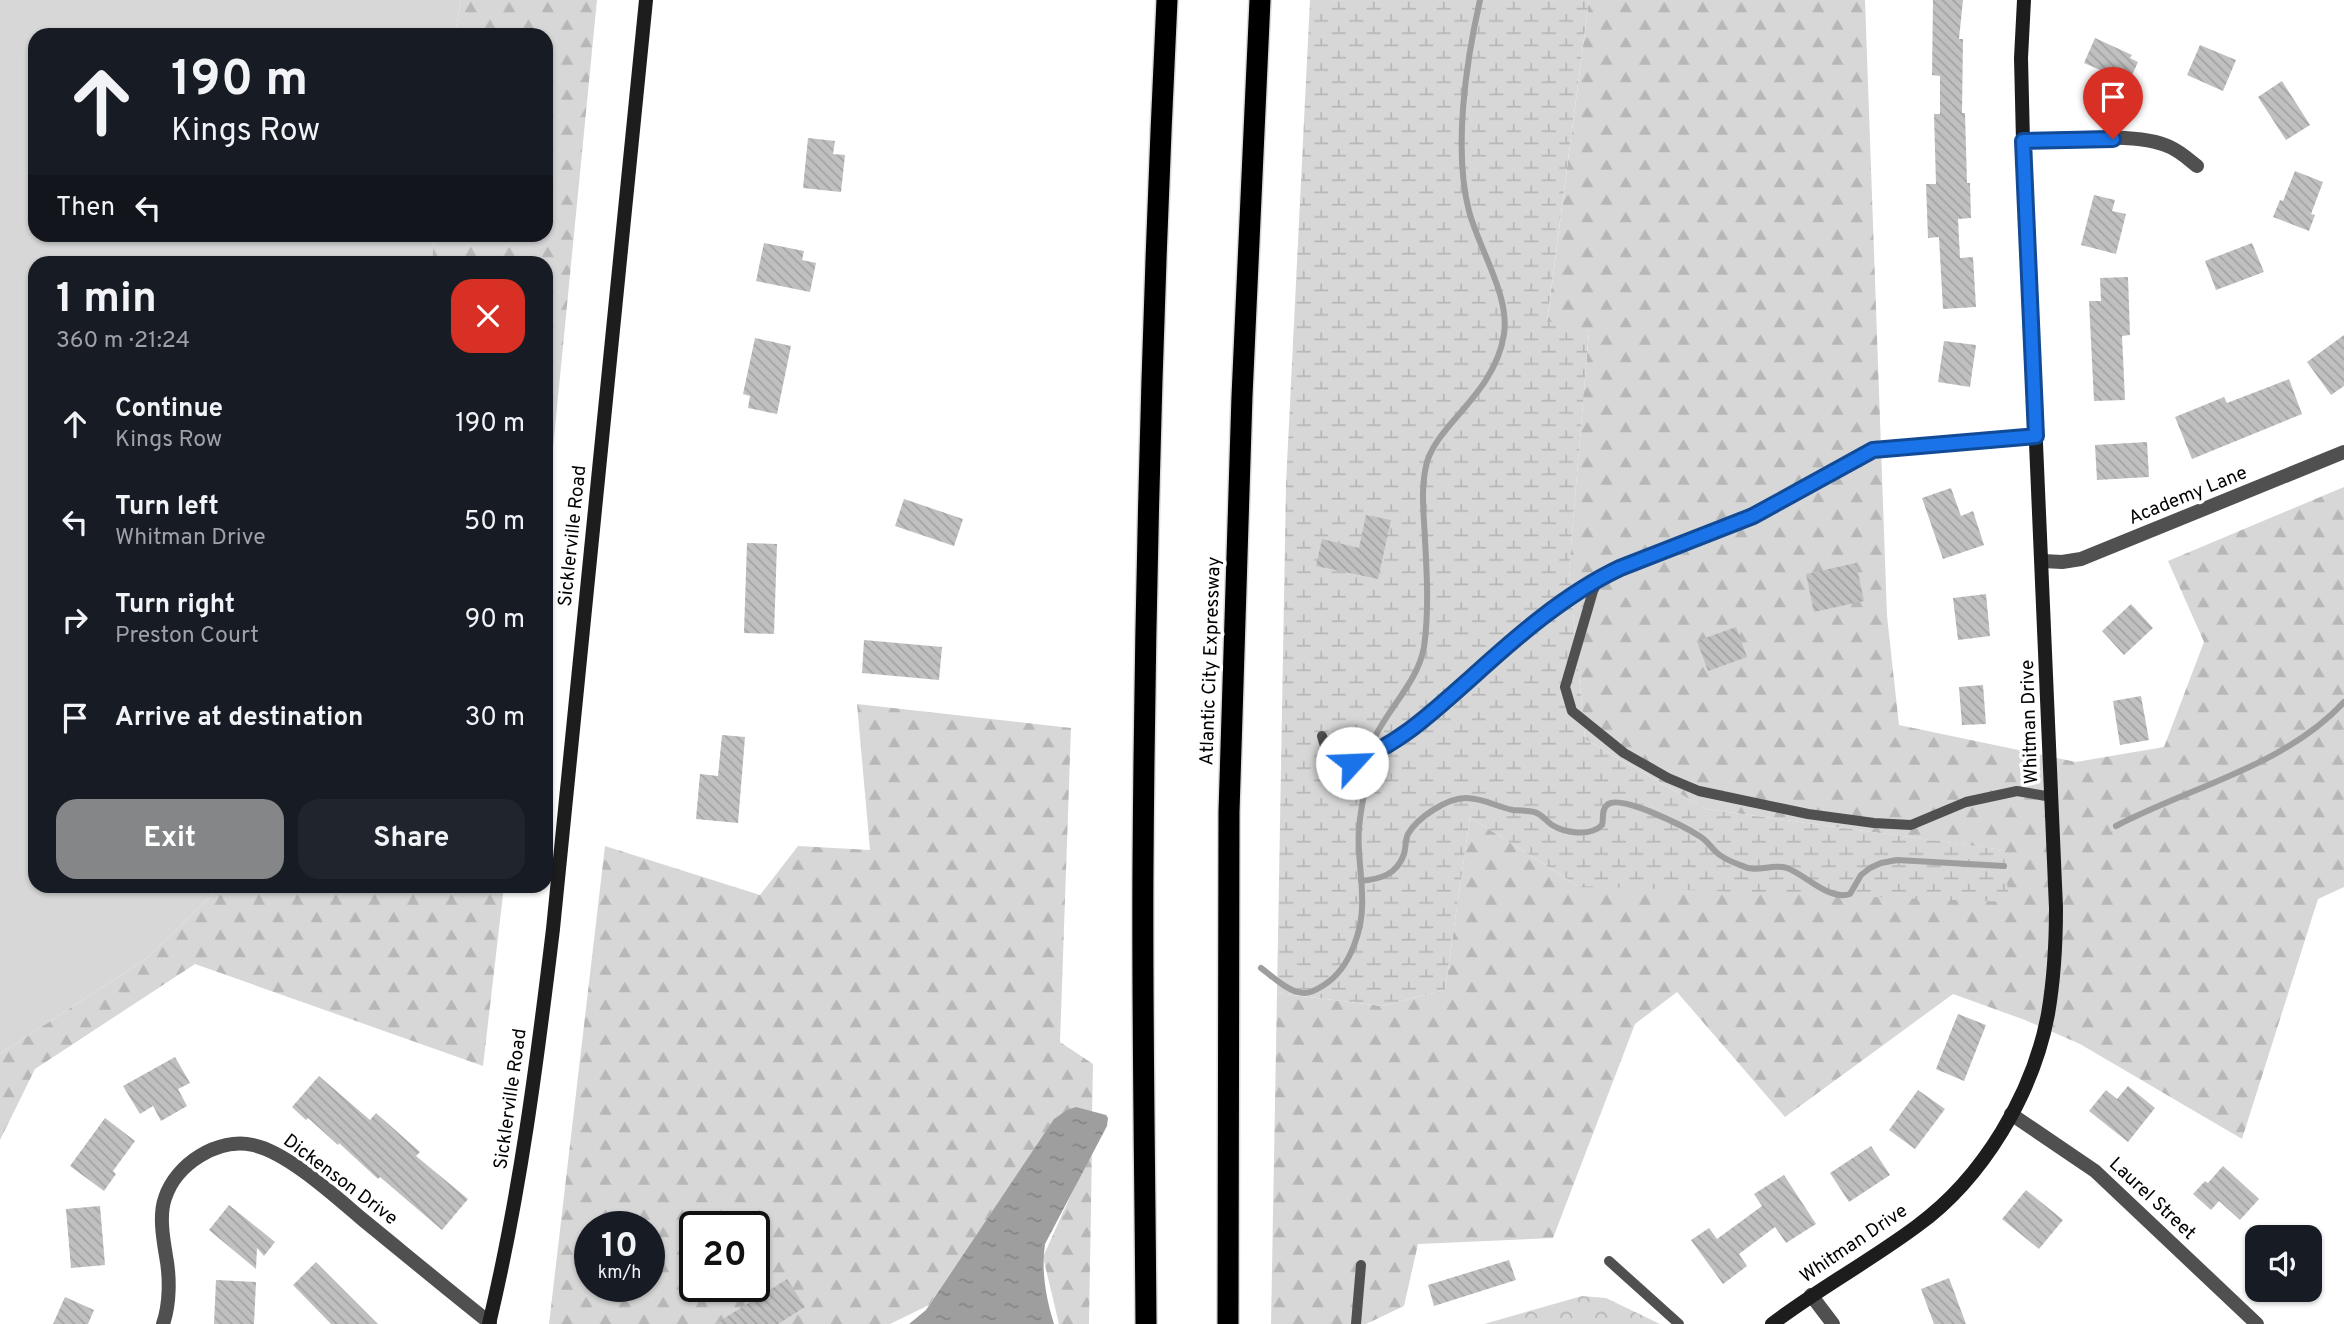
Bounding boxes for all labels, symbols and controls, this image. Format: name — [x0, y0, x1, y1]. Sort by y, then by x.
text: 190 m — [171, 51, 308, 113]
icon: ahead — [56, 56, 147, 147]
pin — [2083, 67, 2143, 139]
icon: arrive — [2094, 78, 2132, 116]
text: Kings Row — [171, 112, 320, 152]
icon: left — [129, 189, 167, 227]
text: Then — [56, 192, 115, 225]
text: 1 min — [56, 274, 157, 327]
button: close — [451, 279, 525, 353]
text: 360 m · 21:24 — [56, 327, 190, 356]
text: Continue — [115, 393, 223, 426]
icon: ahead — [56, 405, 94, 443]
text: 190 m — [455, 408, 525, 441]
text: Kings Row — [115, 426, 222, 455]
street label: Academy Lane — [2125, 461, 2251, 531]
street label: Sicklerville Road — [554, 464, 592, 608]
text: Turn left — [115, 491, 219, 524]
icon: left — [56, 503, 94, 541]
text: 50 m — [464, 506, 525, 539]
text: Whitman Drive — [115, 524, 266, 553]
street label: Atlantic City Expressway — [1195, 556, 1227, 766]
text: Turn right — [115, 589, 235, 622]
icon: right — [56, 601, 94, 639]
text: 90 m — [465, 604, 525, 637]
text: Preston Court — [115, 622, 259, 651]
street label: Whitman Drive — [2016, 659, 2044, 785]
icon: arrive — [56, 699, 94, 737]
text: Arrive at destination — [115, 702, 363, 735]
text: 30 m — [465, 702, 525, 735]
position arrow — [1315, 726, 1389, 800]
button: Exit — [56, 799, 284, 879]
button: Share — [298, 799, 525, 879]
street label: Sicklerville Road — [489, 1027, 533, 1171]
street label: Dickenson Drive — [278, 1129, 402, 1231]
street label: Laurel Street — [2103, 1153, 2201, 1245]
street label: Whitman Drive — [1796, 1199, 1912, 1289]
speed limit sign: 20 — [679, 1211, 770, 1302]
text: 10 — [601, 1225, 638, 1269]
map controls — [2245, 1225, 2322, 1302]
button: sound — [2245, 1225, 2322, 1302]
text: km/h — [598, 1262, 641, 1285]

